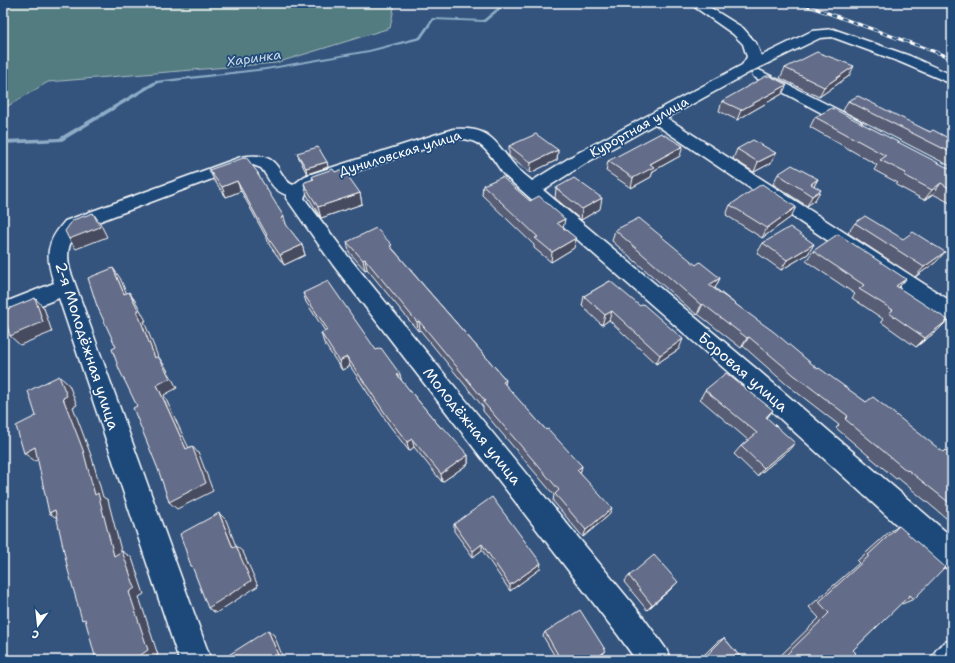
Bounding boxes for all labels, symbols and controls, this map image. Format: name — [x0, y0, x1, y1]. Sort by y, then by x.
water label: Харинка — [225, 46, 282, 70]
street label: Курортная улица — [587, 93, 691, 161]
street label: Дуниловская улица — [337, 126, 463, 180]
street label: 2-я Молодёжная улица — [50, 260, 124, 433]
street label: Боровая улица — [694, 328, 792, 417]
street label: Молодёжная улица — [418, 363, 526, 490]
north arrow — [18, 605, 58, 645]
text: С — [30, 626, 41, 642]

